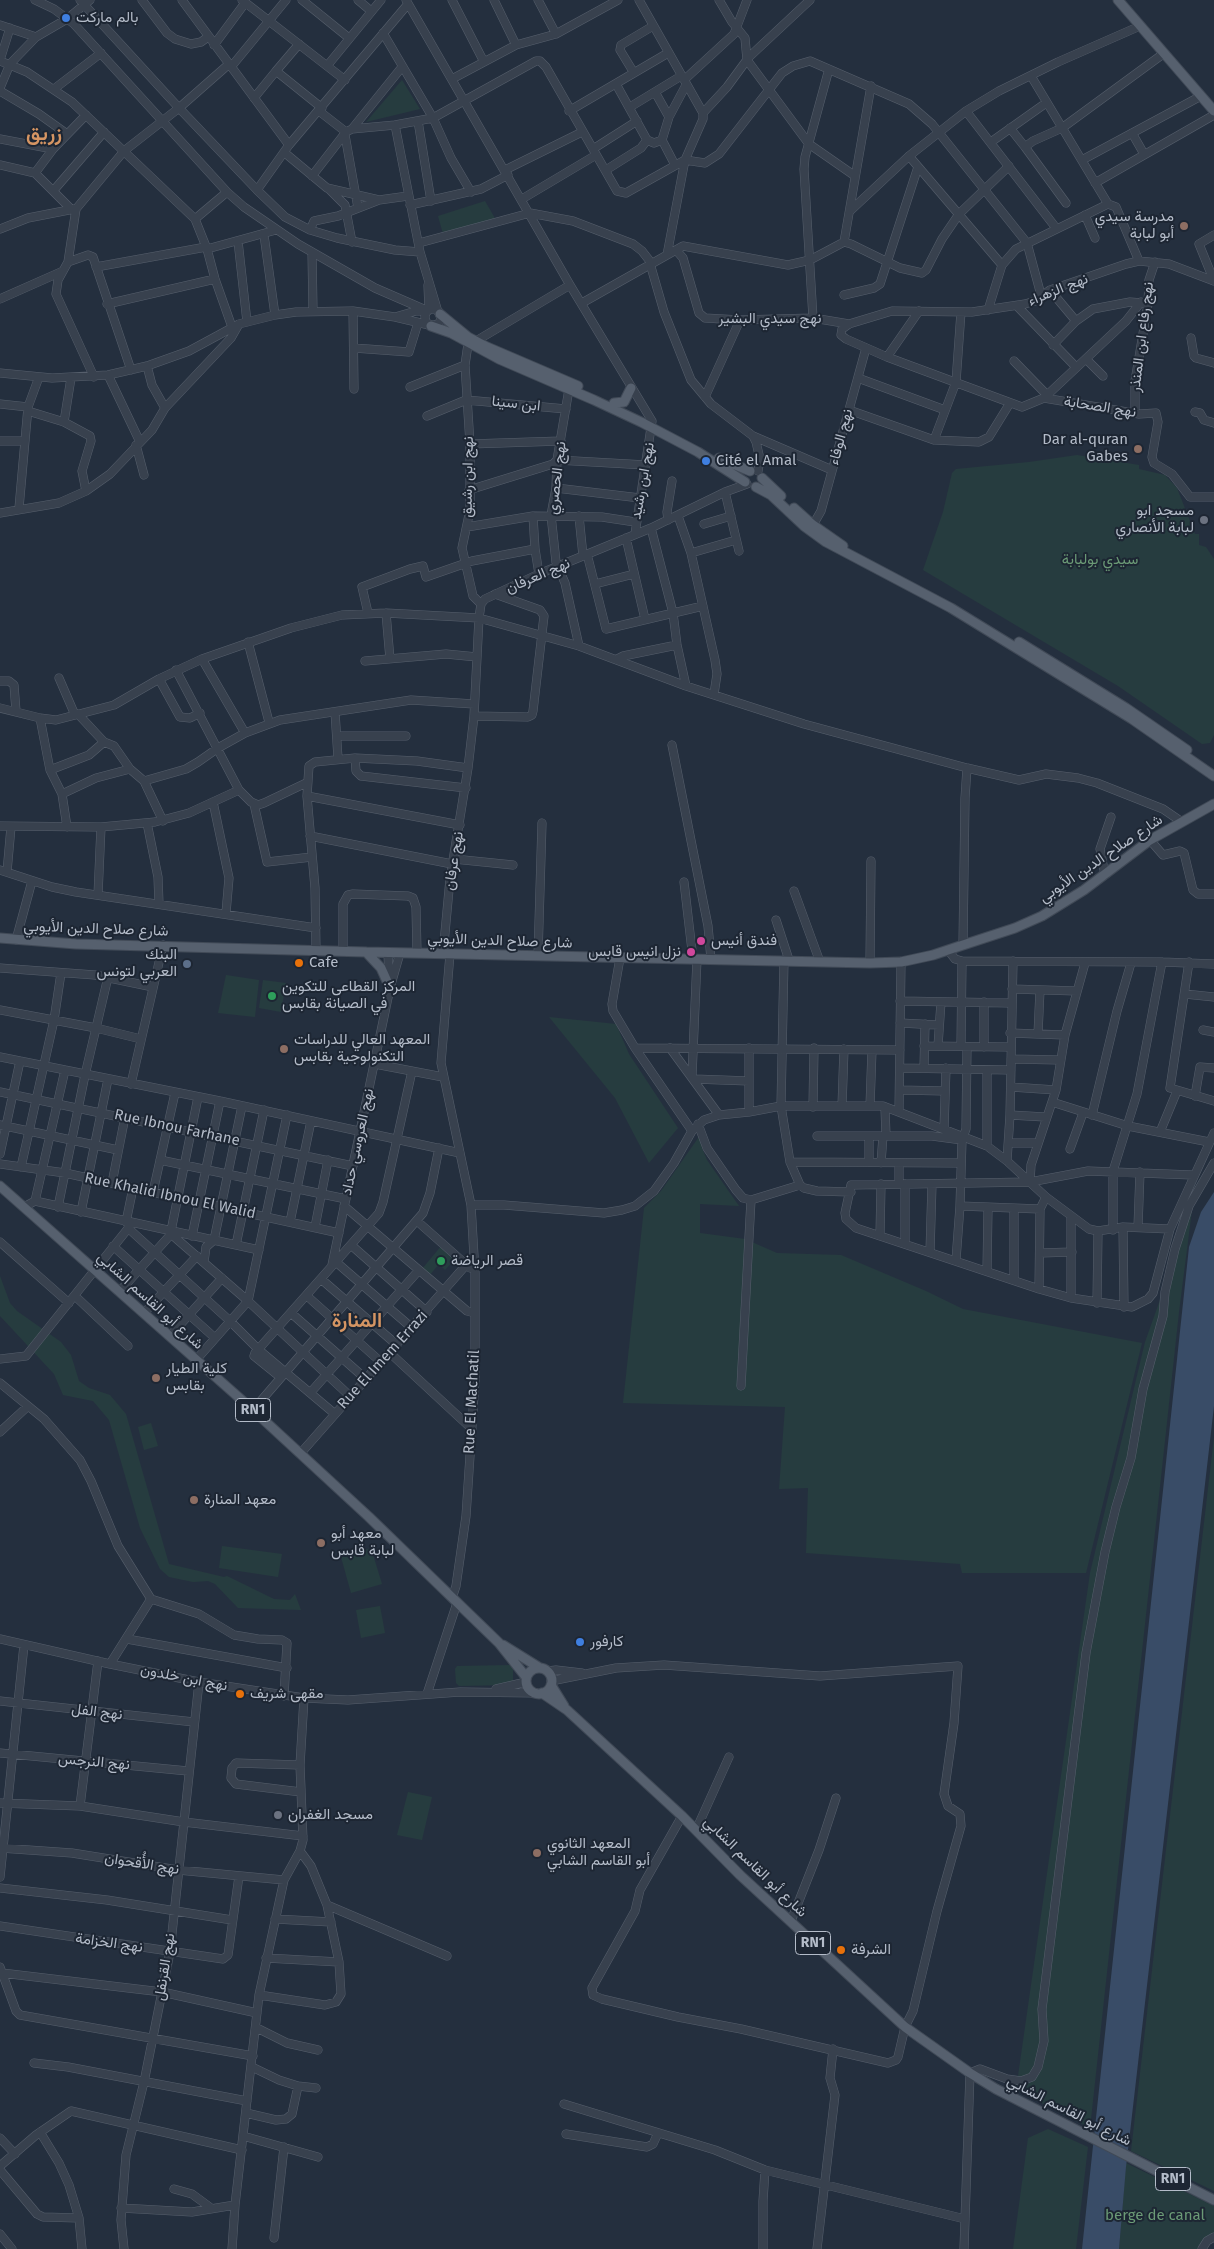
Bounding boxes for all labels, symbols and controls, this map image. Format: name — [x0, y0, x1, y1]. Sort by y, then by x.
place label: بالم ماركت — [76, 9, 138, 27]
marker: بالم ماركت — [60, 12, 72, 24]
district label: زريق — [26, 122, 62, 146]
place label: مدرسة سيدي أبو لبابة — [1095, 208, 1174, 243]
marker: مدرسة سيدي أبو لبابة — [1178, 220, 1190, 232]
street label: نهج الزهراء — [1025, 270, 1091, 310]
street label: نهج رفاع ابن المنذر — [1126, 281, 1158, 393]
street label: نهج سيدي البشير — [718, 310, 822, 328]
street label: ابن سينا — [491, 392, 541, 416]
street label: نهج الصحابة — [1062, 392, 1138, 422]
street label: نهج الوفاء — [825, 407, 857, 467]
place label: Dar al-quran Gabes — [1042, 431, 1128, 466]
street label: نهج ابن رشيق — [458, 436, 478, 518]
street label: نهج الحصري — [544, 441, 570, 515]
street label: نهج ابن رشيد — [627, 441, 659, 521]
marker: Dar al-quran Gabes — [1132, 443, 1144, 455]
place label: Cité el Amal — [716, 452, 796, 470]
marker: Cité el Amal — [700, 455, 712, 467]
place label: مسجد ابو لبابة الأنصاري — [1116, 502, 1194, 537]
marker: مسجد ابو لبابة الأنصاري — [1198, 514, 1210, 526]
park label: سيدي بولبابة — [1062, 551, 1138, 569]
street label: نهج العرفان — [503, 554, 573, 598]
street label: شارع صلاح الدين الأيوبي — [1036, 811, 1166, 907]
street label: نهج عرفان — [440, 830, 468, 892]
street label: شارع صلاح الدين الأيوبي — [23, 917, 169, 941]
street label: شارع صلاح الدين الأيوبي — [427, 929, 573, 953]
place label: فندق أنيس — [711, 932, 777, 950]
marker: فندق أنيس — [695, 935, 707, 947]
place label: نزل انيس قابس — [588, 943, 681, 961]
place label: البنك العربي لتونس — [96, 946, 177, 981]
marker: نزل انيس قابس — [685, 946, 697, 958]
place label: Cafe — [309, 954, 338, 972]
marker: Cafe — [293, 957, 305, 969]
marker: البنك العربي لتونس — [181, 958, 193, 970]
place label: المركز القطاعى للتكوين في الصيانة بقابس — [282, 978, 415, 1013]
marker: المركز القطاعى للتكوين في الصيانة بقابس — [266, 990, 278, 1002]
place label: المعهد العالي للدراسات التكنولوجية بقابس — [294, 1031, 430, 1066]
marker: المعهد العالي للدراسات التكنولوجية بقابس — [278, 1043, 290, 1055]
street label: نهج العروسي حداد — [338, 1087, 378, 1197]
street label: Rue Ibnou Farhane — [113, 1106, 241, 1150]
street label: Rue Khalid Ibnou El Walid — [83, 1169, 257, 1223]
street label: شارع أبو القاسم الشابي — [93, 1248, 207, 1354]
place label: قصر الرياضة — [451, 1252, 523, 1270]
marker: قصر الرياضة — [435, 1255, 447, 1267]
street label: Rue El Imem Errazi — [334, 1307, 432, 1413]
district label: المنارة — [332, 1309, 382, 1333]
street label: Rue El Machatil — [460, 1349, 484, 1455]
place label: كلية الطيار بقابس — [166, 1360, 227, 1395]
marker: كلية الطيار بقابس — [150, 1372, 162, 1384]
road number: RN1 — [236, 1398, 270, 1422]
place label: معهد المنارة — [204, 1491, 276, 1509]
marker: معهد المنارة — [188, 1494, 200, 1506]
place label: معهد أبو لبابة قابس — [331, 1525, 394, 1560]
marker: معهد أبو لبابة قابس — [315, 1537, 327, 1549]
place label: كارفور — [590, 1633, 623, 1651]
marker: كارفور — [574, 1636, 586, 1648]
street label: نهج ابن خلدون — [139, 1661, 229, 1695]
place label: مقهى شريف — [250, 1685, 323, 1703]
marker: مقهى شريف — [234, 1688, 246, 1700]
street label: نهج الفل — [70, 1700, 124, 1724]
street label: نهج النرجس — [57, 1750, 131, 1774]
place label: مسجد الغفران — [288, 1806, 373, 1824]
marker: مسجد الغفران — [272, 1809, 284, 1821]
street label: شارع أبو القاسم الشابي — [699, 1813, 811, 1921]
place label: المعهد الثانوي أبو القاسم الشابي — [547, 1835, 650, 1870]
marker: المعهد الثانوي أبو القاسم الشابي — [531, 1847, 543, 1859]
street label: نهج الأُقحوان — [103, 1849, 181, 1879]
street label: نهج الخزامة — [74, 1929, 144, 1957]
street label: نهج القرنفل — [151, 1932, 179, 2002]
road number: RN1 — [796, 1932, 830, 1955]
place label: الشرفة — [851, 1941, 891, 1959]
marker: الشرفة — [835, 1944, 847, 1956]
street label: شارع أبو القاسم الشابي — [1004, 2072, 1134, 2150]
road number: RN1 — [1156, 2168, 1190, 2190]
park label: berge de canal — [1105, 2207, 1205, 2225]

